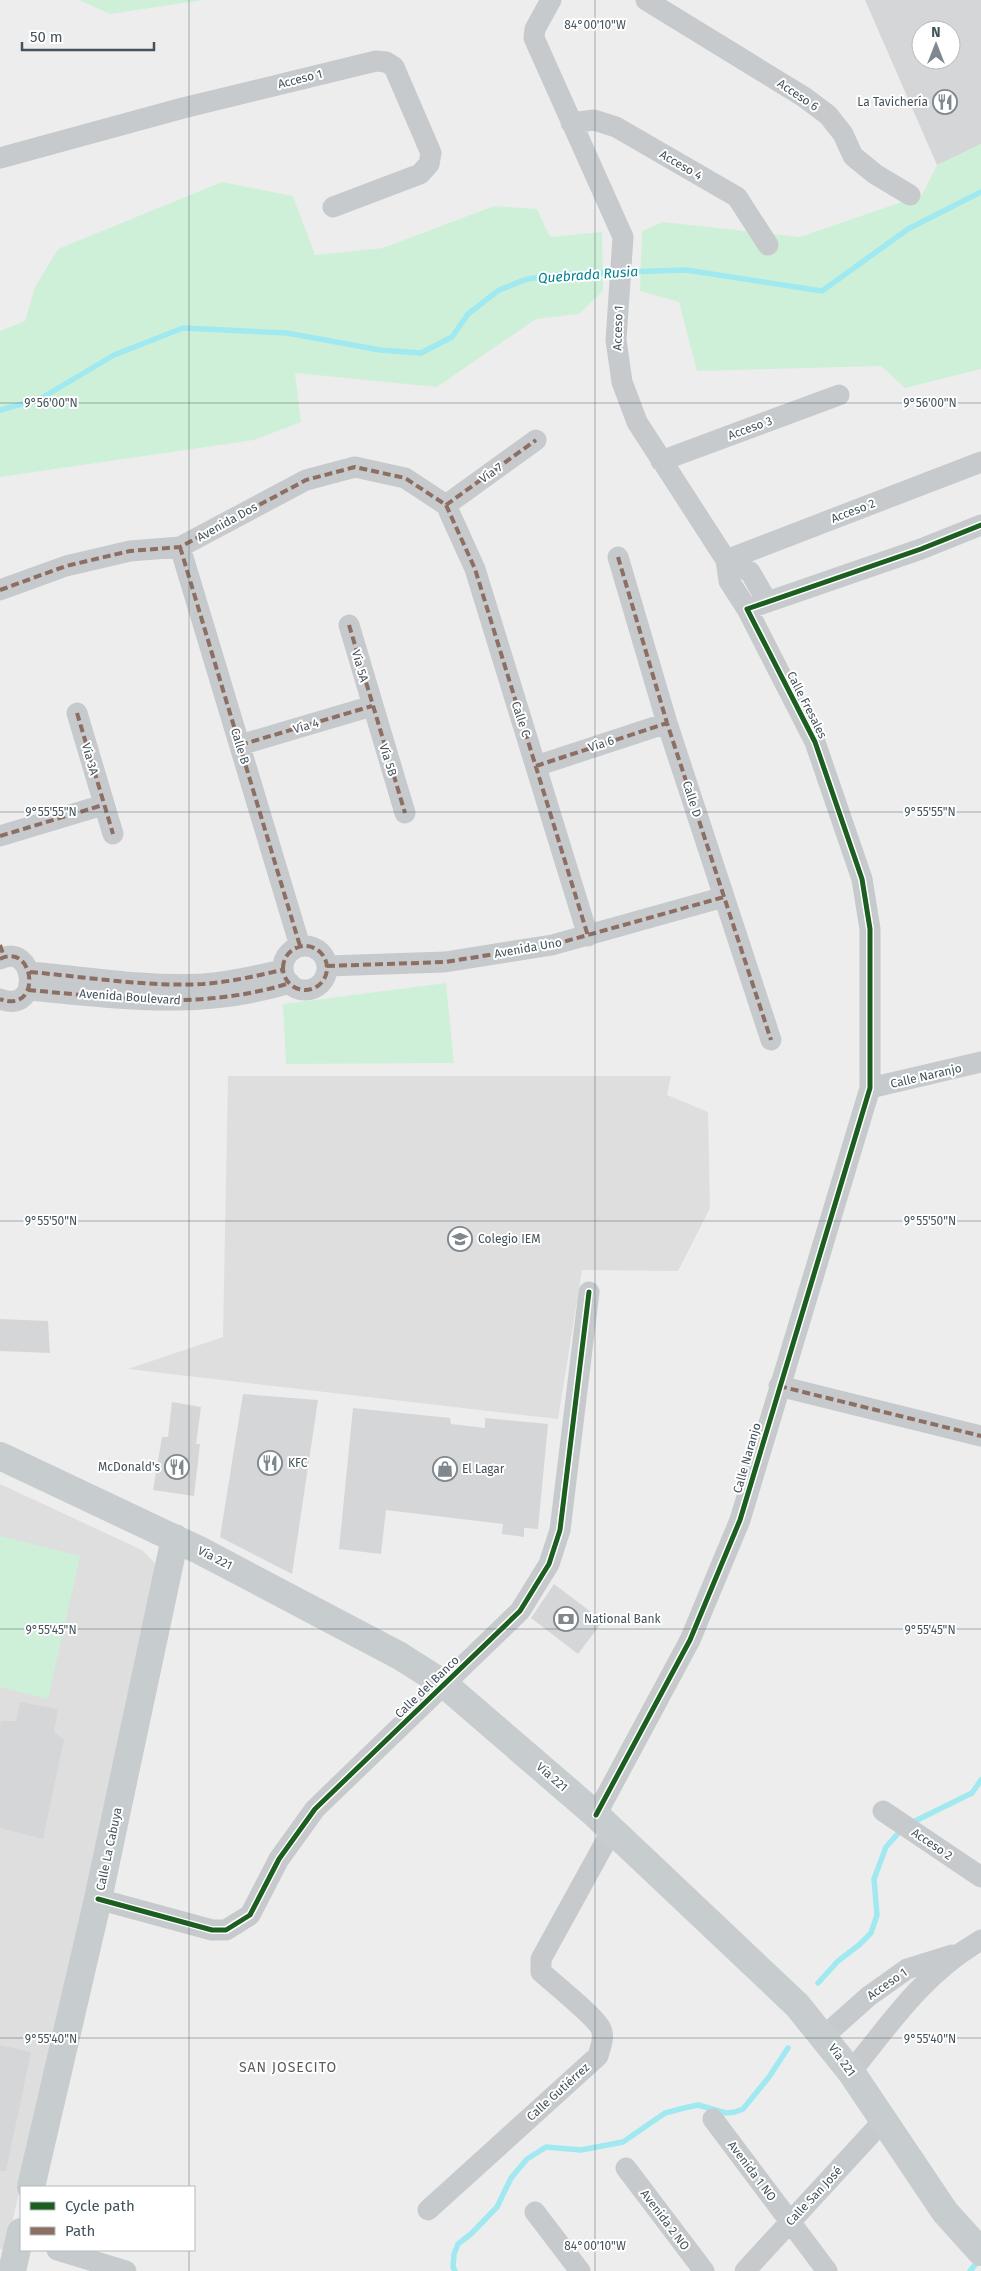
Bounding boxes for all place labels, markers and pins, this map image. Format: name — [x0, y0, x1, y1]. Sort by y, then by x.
restaurant icon: La Tavichería — [932, 89, 958, 115]
place label: La Tavichería — [857, 95, 928, 109]
school or university icon: Colegio IEM — [447, 1226, 473, 1252]
place label: Colegio IEM — [478, 1232, 541, 1246]
restaurant icon: KFC — [257, 1450, 283, 1476]
restaurant icon: McDonald's — [164, 1454, 190, 1480]
place label: KFC — [288, 1456, 308, 1470]
shop icon: El Lagar — [432, 1456, 458, 1482]
place label: McDonald's — [98, 1460, 160, 1474]
place label: El Lagar — [462, 1462, 505, 1476]
bank icon: National Bank — [553, 1606, 579, 1632]
place label: National Bank — [584, 1612, 661, 1626]

